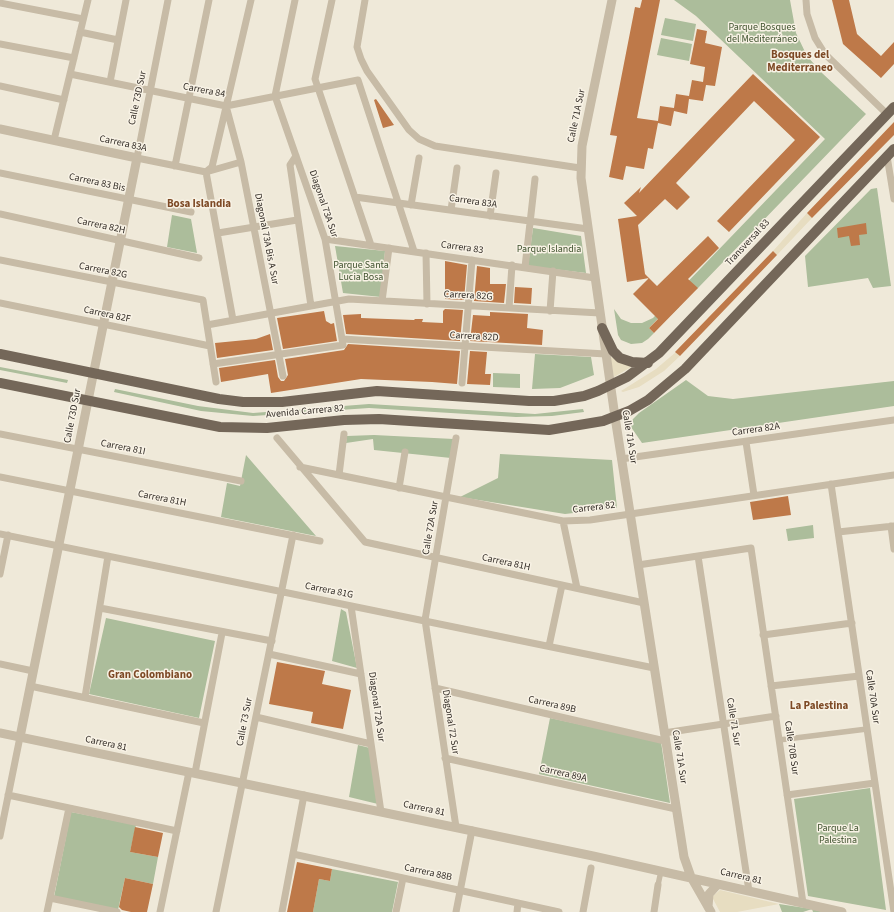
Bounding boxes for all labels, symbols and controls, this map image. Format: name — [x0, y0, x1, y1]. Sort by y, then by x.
park label: Parque Bosques del Mediterráneo — [726, 22, 798, 46]
district label: Bosques del Mediterraneo — [767, 49, 833, 75]
street label: Calle 73D Sur — [126, 70, 150, 126]
street label: Carrera 84 — [182, 81, 226, 101]
street label: Calle 71A Sur — [565, 88, 589, 144]
street label: Carrera 83A — [98, 133, 148, 155]
street label: Diagonal 73A Sur — [306, 169, 340, 239]
street label: Carrera 83 Bis — [68, 171, 126, 195]
street label: Diagonal 73A Bis A Sur — [251, 192, 281, 286]
street label: Carrera 83A — [448, 193, 498, 211]
district label: Bosa Islandia — [167, 198, 231, 212]
street label: Carrera 82H — [76, 215, 126, 237]
street label: Transversal 83 — [723, 217, 773, 269]
street label: Carrera 83 — [440, 239, 484, 257]
park label: Parque Islandia — [517, 244, 581, 256]
street label: Carrera 82G — [78, 260, 128, 282]
park label: Parque Santa Lucia Bosa — [333, 260, 389, 284]
street label: Carrera 82G — [443, 289, 493, 303]
street label: Carrera 82F — [82, 304, 132, 326]
street label: Carrera 82D — [449, 330, 499, 344]
street label: Calle 73D Sur — [62, 388, 84, 444]
street label: Avenida Carrera 82 — [266, 403, 344, 421]
street label: Calle 71A Sur — [619, 409, 639, 465]
street label: Carrera 82A — [731, 421, 781, 439]
street label: Carrera 81I — [100, 438, 146, 458]
street label: Carrera 81H — [137, 488, 187, 510]
street label: Carrera 82 — [572, 499, 616, 517]
street label: Calle 72A Sur — [420, 500, 442, 556]
street label: Carrera 81H — [481, 552, 531, 574]
street label: Carrera 81G — [304, 580, 354, 602]
district label: Gran Colombiano — [108, 669, 192, 683]
street label: Calle 70A Sur — [862, 669, 882, 725]
street label: Diagonal 72A Sur — [365, 671, 387, 743]
street label: Diagonal 72 Sur — [439, 689, 461, 755]
street label: Carrera 89B — [527, 694, 577, 716]
street label: Calle 73 Sur — [234, 697, 256, 747]
street label: Calle 71 Sur — [723, 697, 743, 747]
district label: La Palestina — [790, 700, 848, 714]
street label: Calle 70B Sur — [781, 720, 801, 776]
street label: Calle 71A Sur — [669, 729, 689, 785]
street label: Carrera 81 — [84, 734, 128, 754]
street label: Carrera 89A — [538, 763, 588, 785]
street label: Carrera 81 — [402, 799, 446, 819]
park label: Parque La Palestina — [817, 823, 859, 846]
street label: Carrera 88B — [403, 862, 453, 884]
street label: Carrera 81 — [719, 866, 763, 888]

